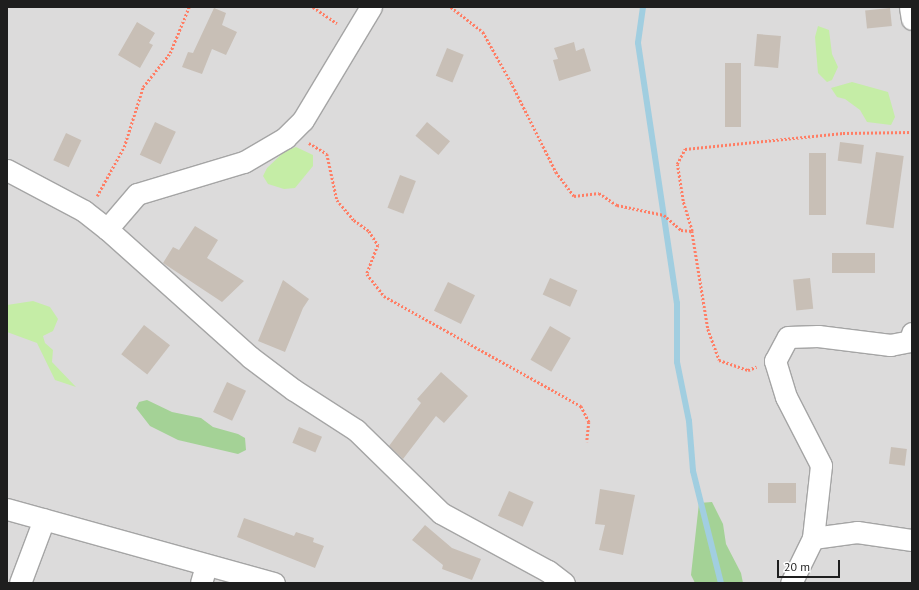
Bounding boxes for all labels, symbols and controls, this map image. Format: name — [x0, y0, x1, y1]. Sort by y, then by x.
scale bar — [779, 552, 842, 578]
text: 20 m — [784, 559, 810, 574]

